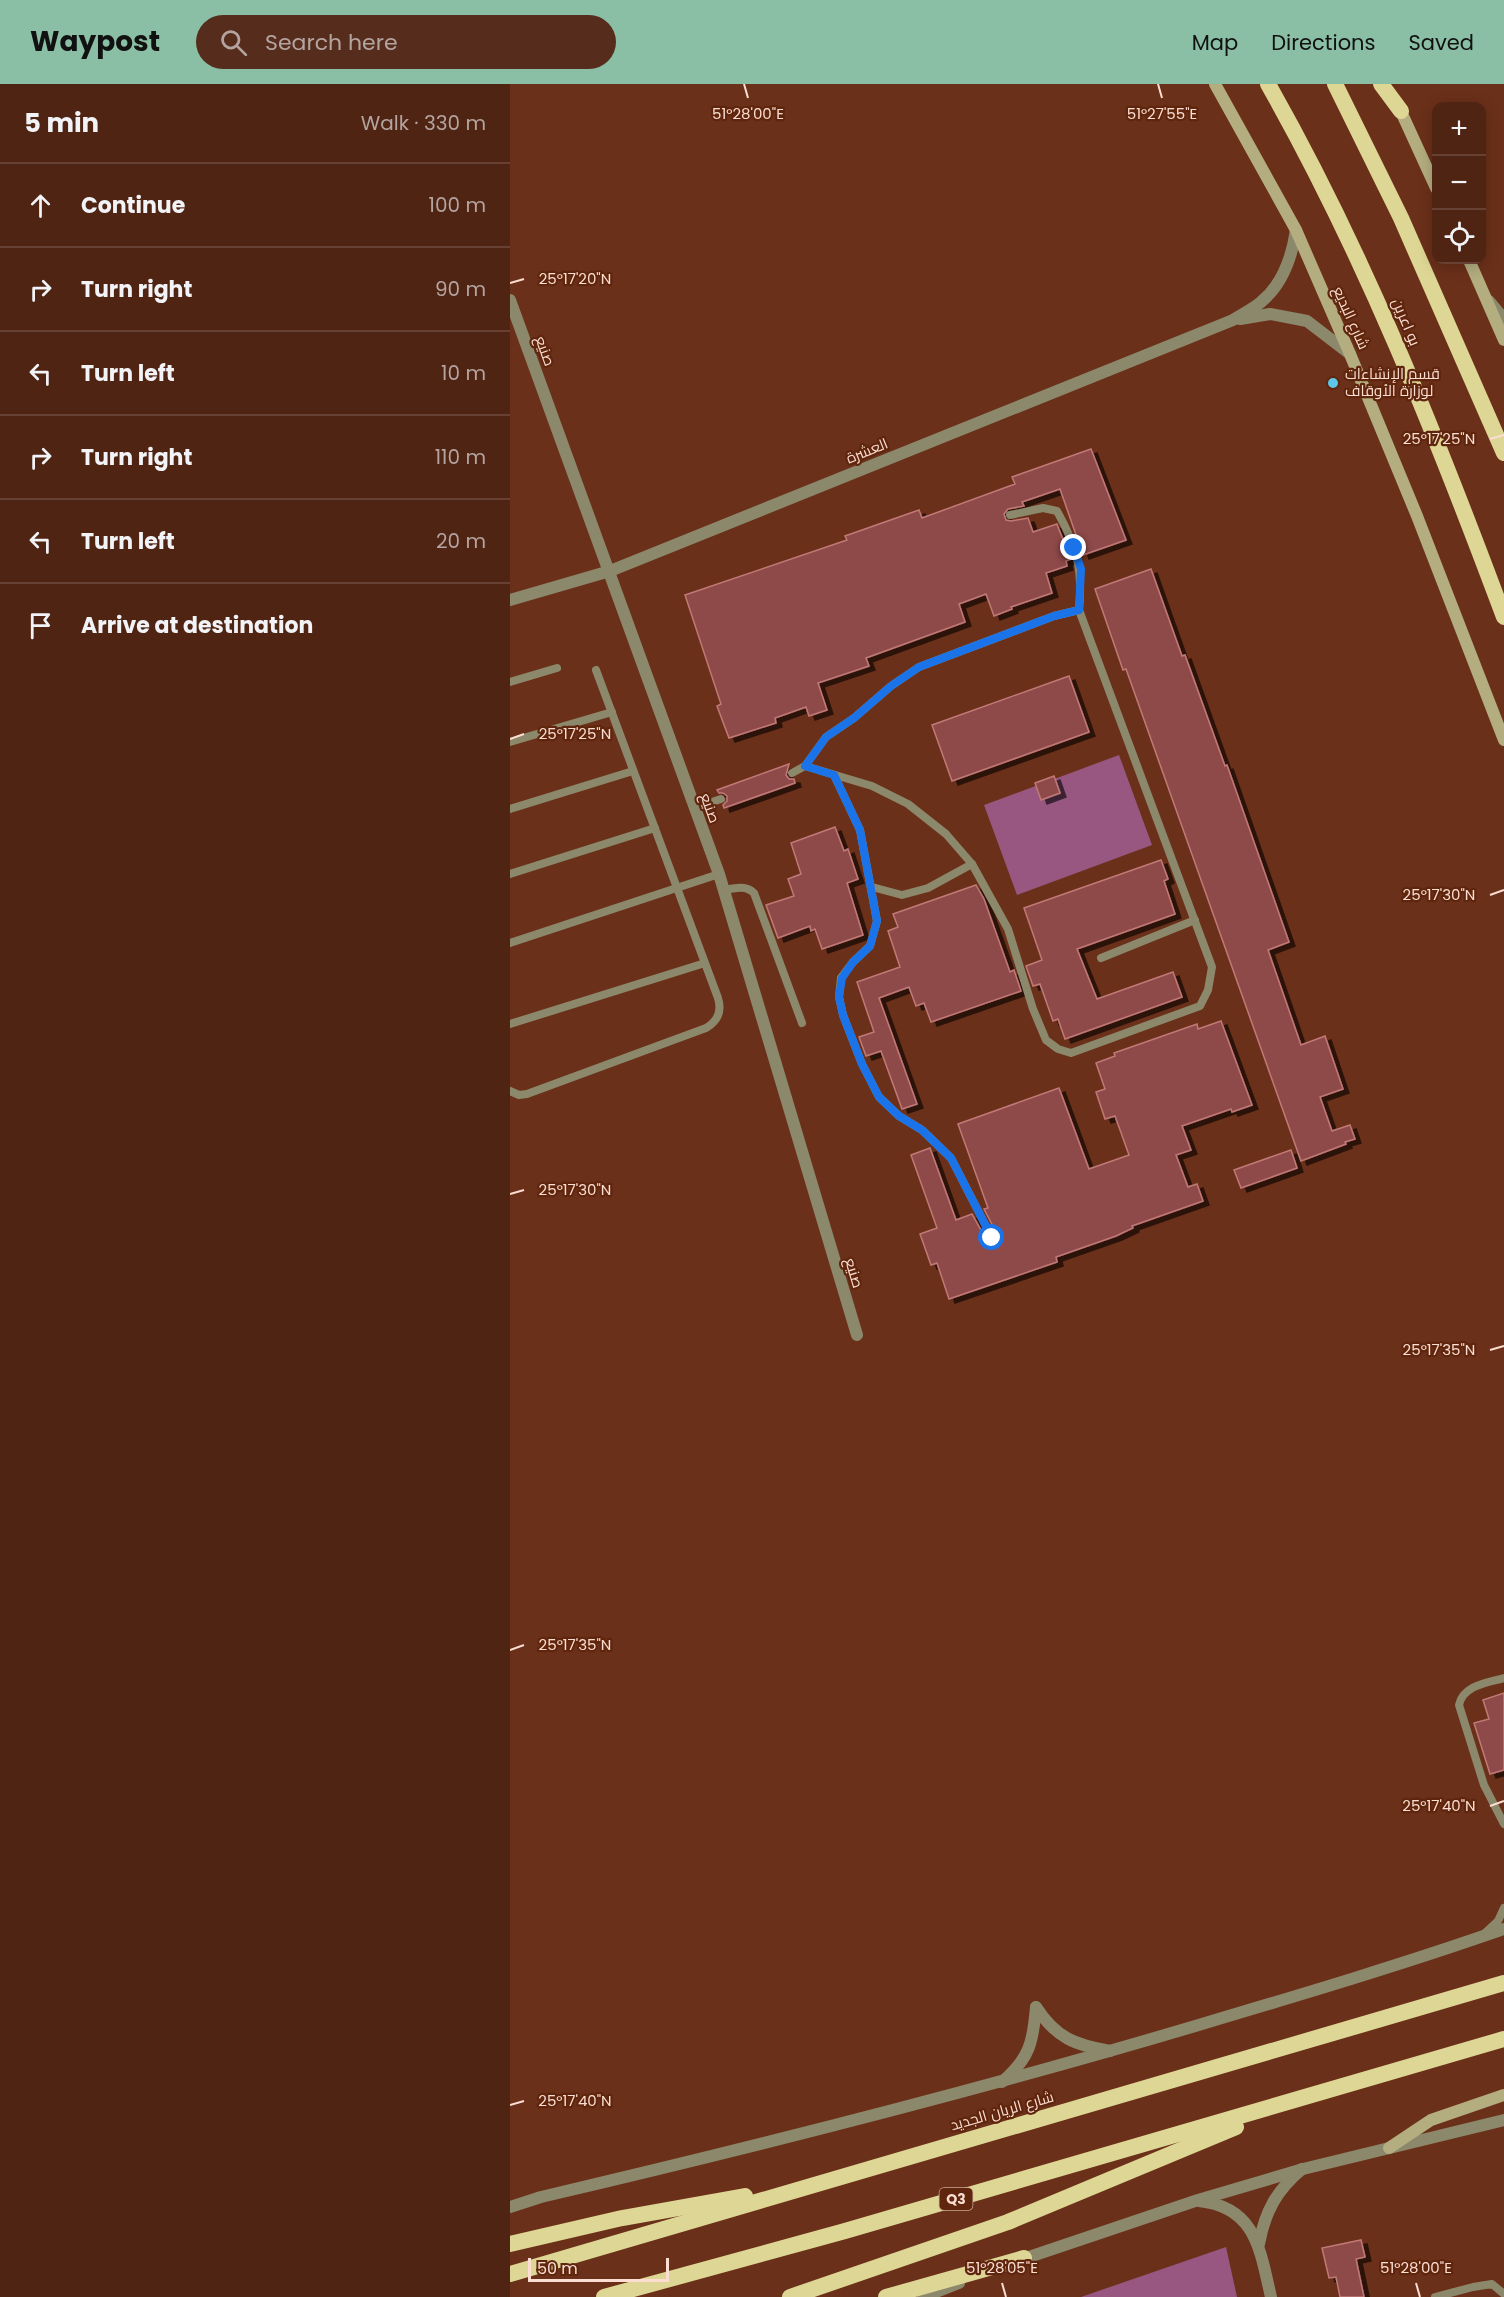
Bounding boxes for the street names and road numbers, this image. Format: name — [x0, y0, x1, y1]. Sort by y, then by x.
street label: شارع البديع — [1327, 283, 1375, 353]
street label: بو اعرين — [1387, 295, 1426, 349]
street label: صنيع — [529, 333, 561, 369]
street label: العشرة — [843, 433, 891, 468]
street label: صنيع — [694, 790, 726, 826]
street label: صنيع — [839, 1255, 869, 1291]
street label: شارع الريان الجديد — [948, 2086, 1056, 2136]
road number: Q3 — [940, 2188, 972, 2210]

